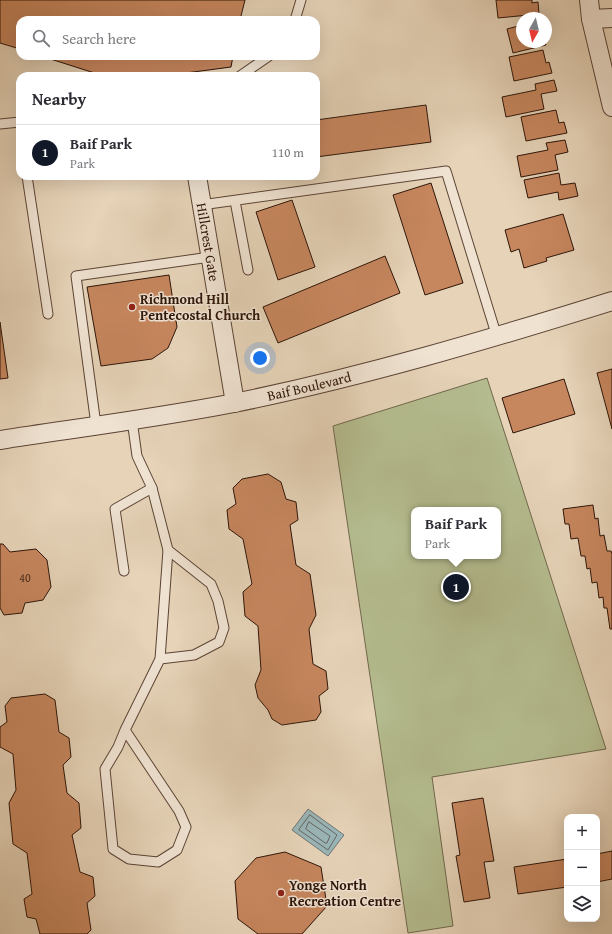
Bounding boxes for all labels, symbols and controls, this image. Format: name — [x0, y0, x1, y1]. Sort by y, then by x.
north arrow — [516, 12, 552, 48]
search box — [16, 16, 320, 60]
icon: search — [30, 27, 52, 49]
text: Search here — [62, 28, 136, 49]
text: Nearby — [32, 86, 86, 111]
text: Baif Park — [70, 133, 132, 154]
text: 1 — [42, 143, 48, 162]
text: 110 m — [272, 143, 304, 162]
text: Park — [70, 154, 95, 173]
street label: Hillcrest Gate — [192, 201, 225, 283]
place label: Richmond Hill Pentecostal Church — [140, 289, 261, 325]
marker: Richmond Hill Pentecostal Church — [127, 302, 137, 312]
your location — [250, 348, 270, 368]
street label: Baif Boulevard — [265, 366, 354, 406]
popup — [411, 507, 501, 559]
text: Baif Park — [425, 513, 487, 534]
text: Park — [425, 534, 450, 553]
house number: 40 — [19, 569, 31, 586]
pin: 1 — [443, 572, 469, 602]
map controls — [564, 814, 600, 922]
button: + — [564, 814, 600, 850]
button: − — [564, 850, 600, 886]
place label: Yonge North Recreation Centre — [289, 875, 401, 911]
button: layers — [564, 886, 600, 922]
marker: Yonge North Recreation Centre — [276, 888, 286, 898]

